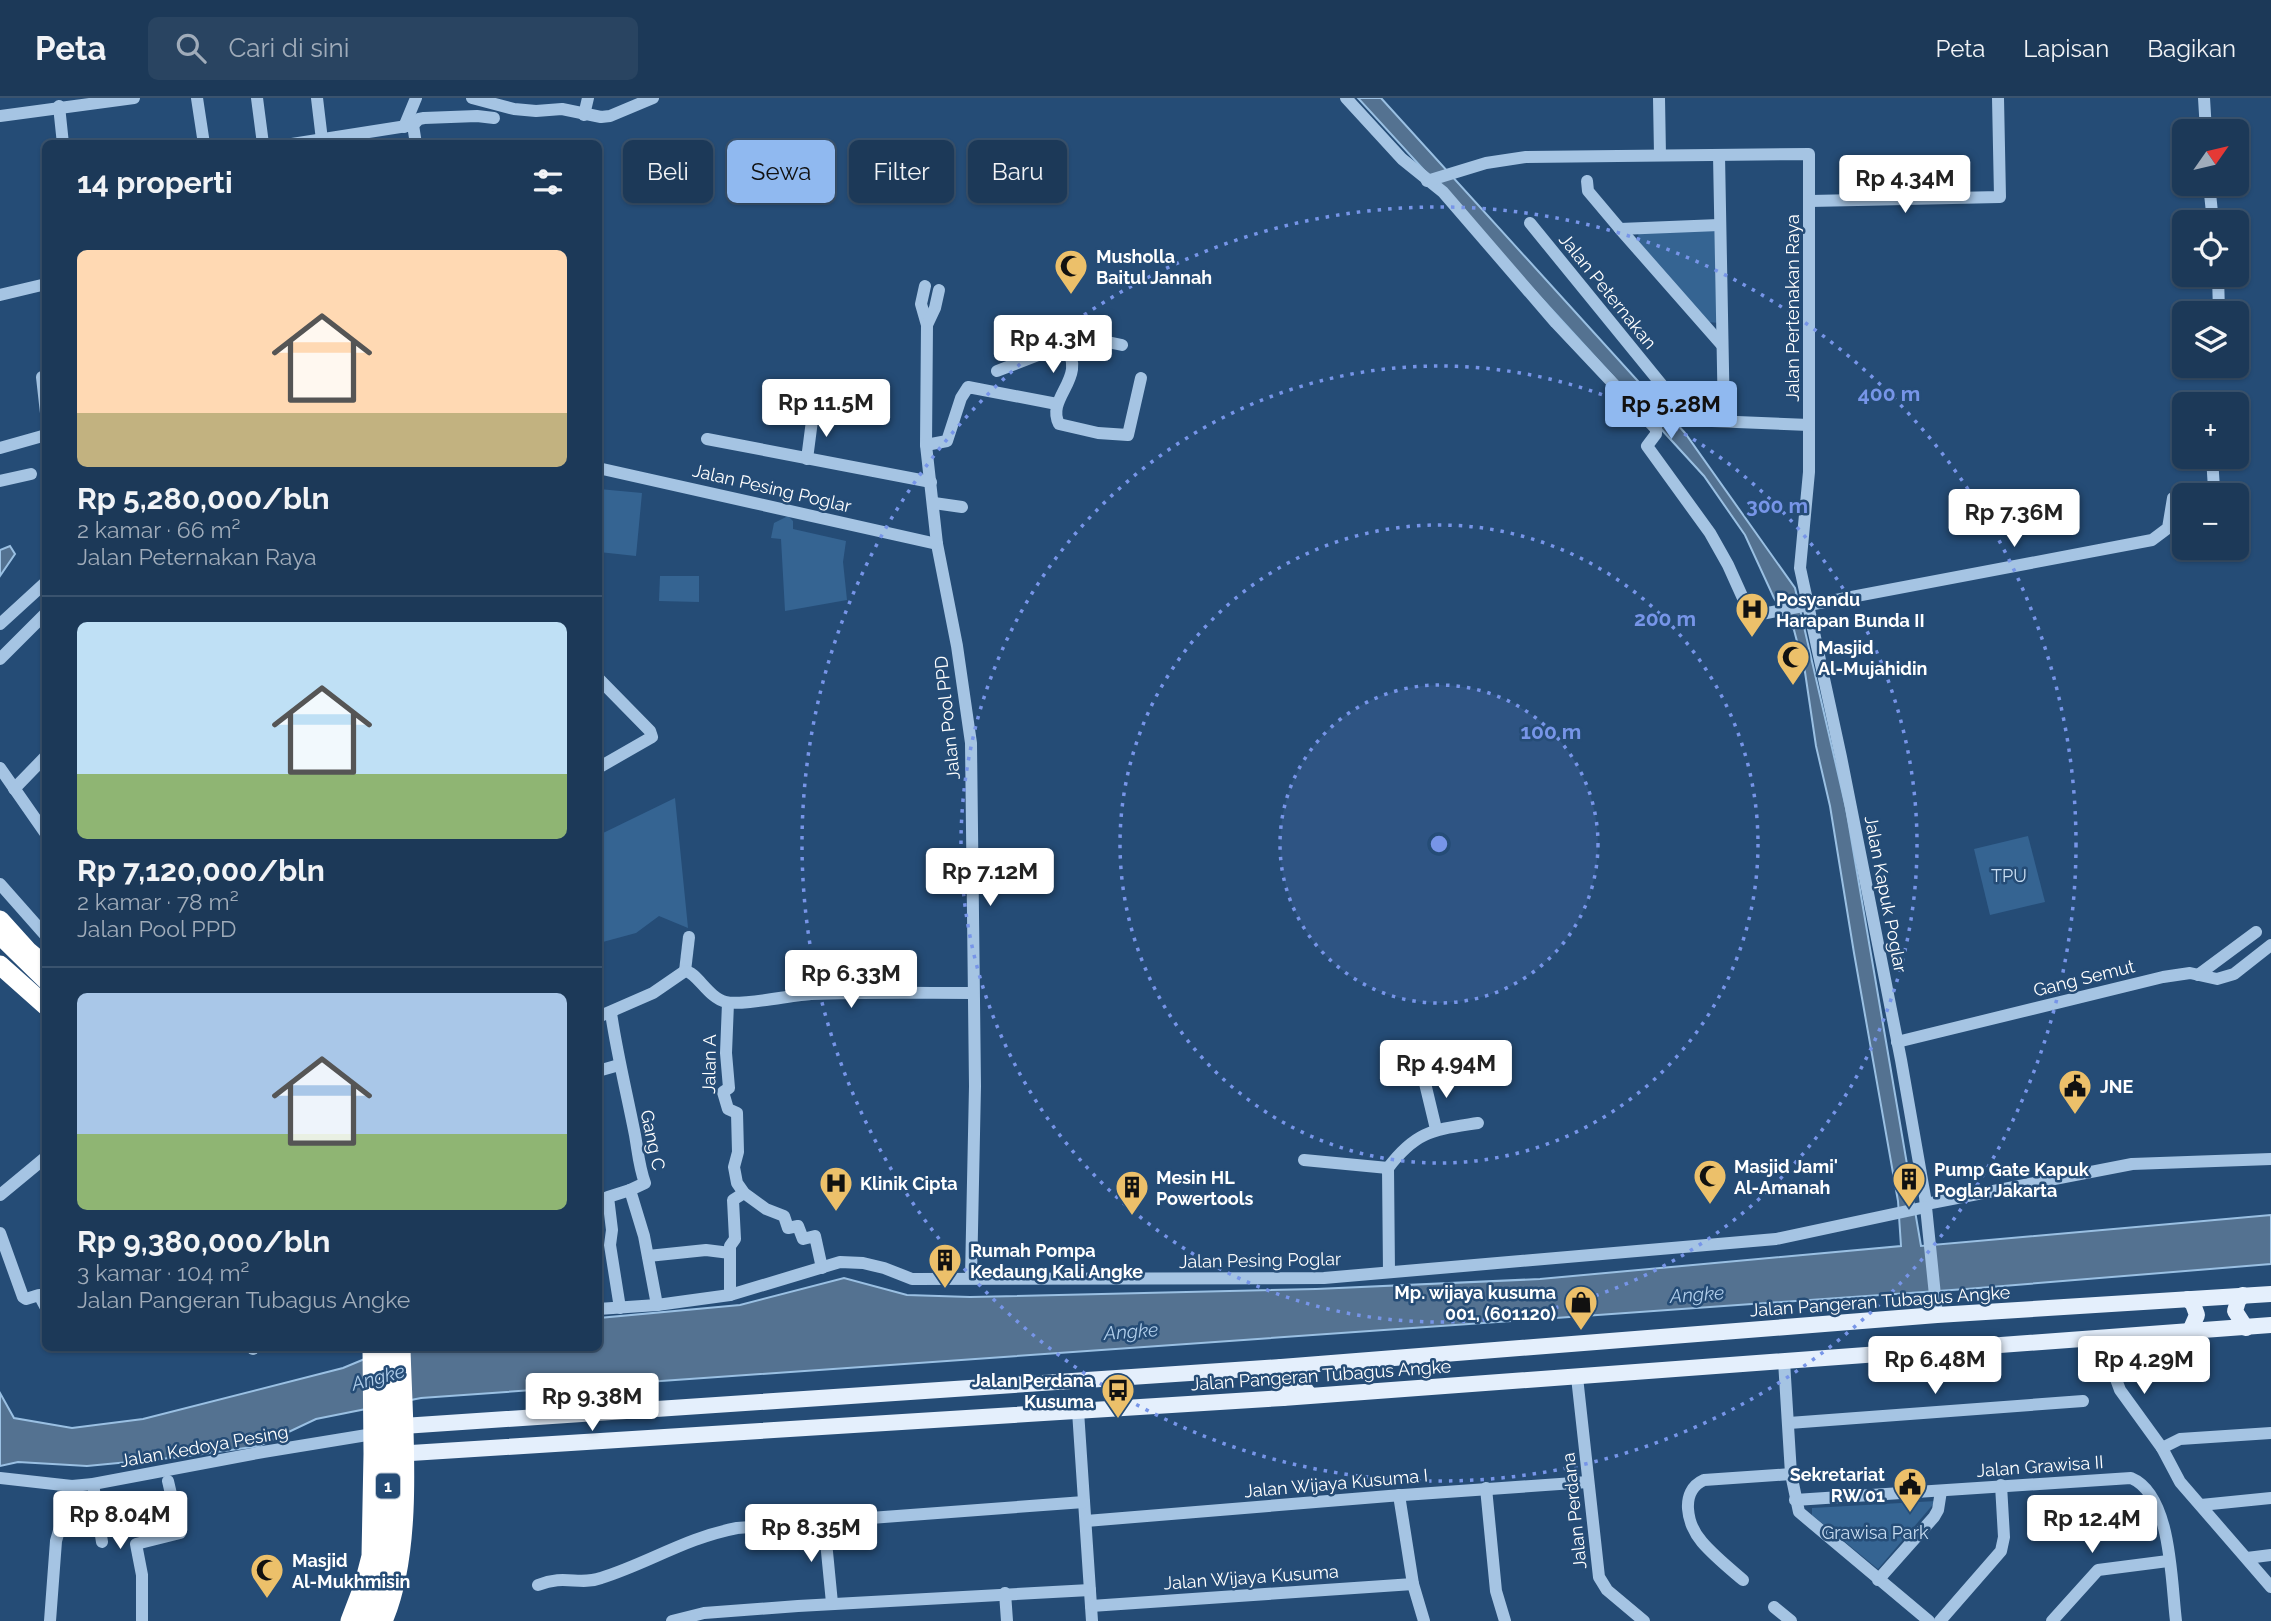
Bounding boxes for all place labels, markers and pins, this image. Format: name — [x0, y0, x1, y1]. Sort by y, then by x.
pin: Rp 4.34M — [1833, 156, 1977, 215]
place label: Musholla Baitul Jannah — [1096, 246, 1212, 288]
mosque icon: Musholla Baitul Jannah — [1052, 247, 1090, 296]
pin: Rp 4.3M — [988, 316, 1118, 375]
pin: Rp 11.5M — [754, 380, 898, 439]
pin: Rp 5.28M — [1599, 382, 1743, 441]
pin: Rp 7.36M — [1942, 490, 2086, 549]
place label: Posyandu Harapan Bunda II — [1776, 589, 1925, 631]
hospital icon: Posyandu Harapan Bunda II — [1733, 590, 1771, 639]
place label: Masjid Al-Mujahidin — [1818, 637, 1927, 679]
mosque icon: Masjid Al-Mujahidin — [1774, 638, 1812, 687]
centre of rings — [1427, 832, 1451, 856]
pin: Rp 7.12M — [918, 848, 1062, 908]
pin: Rp 6.33M — [779, 950, 923, 1010]
pin: Rp 4.94M — [1374, 1040, 1518, 1100]
public building icon: JNE — [2056, 1067, 2094, 1116]
place label: JNE — [2100, 1076, 2134, 1097]
place label: Masjid Jami' Al-Amanah — [1734, 1156, 1838, 1198]
mosque icon: Masjid Jami' Al-Amanah — [1691, 1157, 1729, 1206]
place label: Pump Gate Kapuk Poglar Jakarta — [1934, 1159, 2090, 1201]
building icon: Pump Gate Kapuk Poglar Jakarta — [1890, 1160, 1928, 1209]
hospital icon: Klinik Cipta — [817, 1164, 855, 1213]
place label: Mesin HL Powertools — [1156, 1167, 1253, 1209]
building icon: Mesin HL Powertools — [1113, 1168, 1151, 1217]
place label: Klinik Cipta — [860, 1173, 958, 1194]
place label: Rumah Pompa Kedaung Kali Angke — [970, 1240, 1143, 1282]
building icon: Rumah Pompa Kedaung Kali Angke — [926, 1241, 964, 1290]
place label: Mp. wijaya kusuma 001, (601120) — [1394, 1282, 1556, 1324]
shop icon: Mp. wijaya kusuma 001, (601120) — [1562, 1283, 1600, 1332]
pin: Rp 6.48M — [1863, 1336, 2007, 1396]
pin: Rp 4.29M — [2072, 1336, 2216, 1396]
place label: Jalan Perdana Kusuma — [972, 1370, 1094, 1412]
bus stop icon: Jalan Perdana Kusuma — [1099, 1371, 1137, 1420]
pin: Rp 9.38M — [520, 1374, 664, 1433]
place label: Sekretariat RW 01 — [1790, 1464, 1885, 1506]
public building icon: Sekretariat RW 01 — [1891, 1465, 1929, 1514]
pin: Rp 8.04M — [48, 1492, 192, 1551]
pin: Rp 12.4M — [2020, 1496, 2164, 1555]
pin: Rp 8.35M — [739, 1504, 883, 1564]
place label: Masjid Al-Mukhmisin — [292, 1550, 410, 1592]
mosque icon: Masjid Al-Mukhmisin — [248, 1551, 286, 1600]

